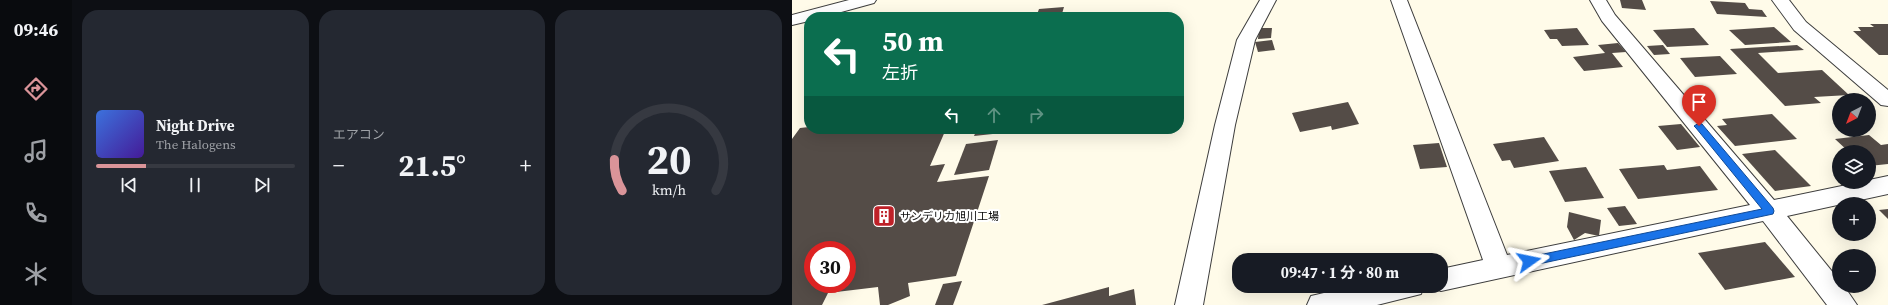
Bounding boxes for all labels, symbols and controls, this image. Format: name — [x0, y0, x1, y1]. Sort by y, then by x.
text: 09:46 — [14, 17, 58, 42]
text: 50 m — [882, 22, 944, 60]
icon: left — [816, 28, 868, 80]
text: 左折 — [882, 60, 918, 85]
icon: directions — [22, 75, 50, 103]
pin — [1682, 85, 1716, 126]
icon: arrive — [1688, 91, 1710, 113]
north arrow — [1832, 93, 1876, 137]
map controls — [1832, 93, 1876, 293]
icon: left — [941, 104, 963, 126]
icon: ahead — [983, 104, 1005, 126]
icon: right — [1025, 104, 1047, 126]
text: Night Drive — [156, 115, 235, 136]
text: エアコン — [333, 126, 385, 143]
text: 20 — [646, 130, 691, 187]
text: The Halogens — [156, 136, 236, 153]
icon: music — [22, 137, 50, 165]
text: 21.5° — [398, 145, 466, 186]
button: layers — [1832, 145, 1876, 189]
text: − — [333, 150, 344, 180]
text: + — [520, 150, 531, 180]
icon: previous — [118, 174, 140, 196]
icon: pause — [184, 174, 206, 196]
icon: next — [251, 174, 273, 196]
text: km/h — [652, 179, 686, 199]
button: + — [1832, 197, 1876, 241]
icon: phone — [22, 199, 50, 227]
building icon: サンデリカ旭川工場 — [871, 203, 897, 229]
place label: サンデリカ旭川工場 — [900, 209, 999, 224]
position arrow — [1508, 240, 1550, 282]
speed limit sign: 30 — [804, 241, 856, 293]
button: − — [1832, 249, 1876, 293]
icon: climate — [22, 260, 50, 288]
text: 09:47 · 1 分 · 80 m — [1281, 262, 1399, 283]

